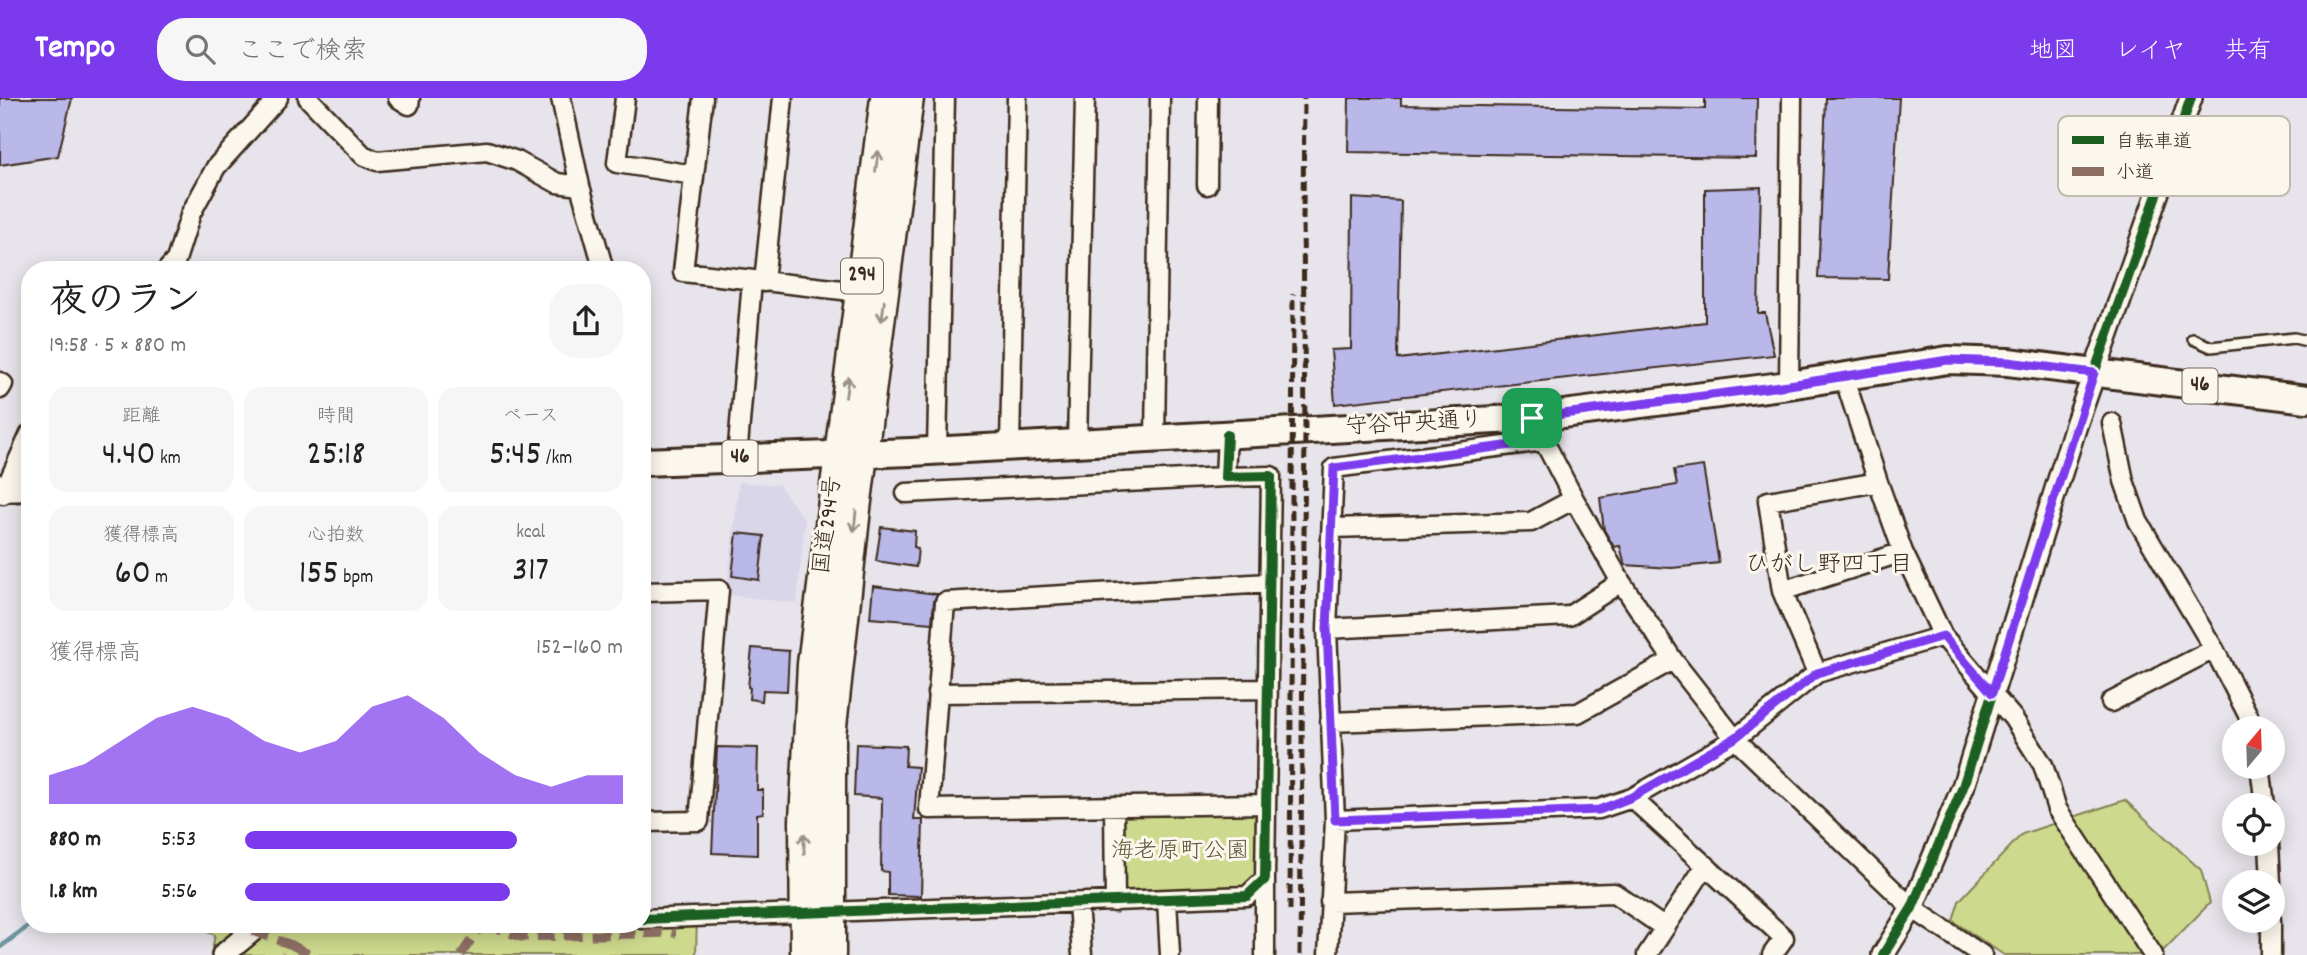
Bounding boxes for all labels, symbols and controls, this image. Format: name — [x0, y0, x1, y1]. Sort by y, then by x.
search box — [157, 18, 647, 81]
text: Tempo — [35, 26, 115, 73]
icon: search — [181, 30, 219, 68]
text: ここで検索 — [237, 34, 367, 71]
text: 地図 — [2029, 35, 2077, 69]
text: レイヤ — [2115, 35, 2186, 69]
text: 共有 — [2224, 35, 2272, 69]
legend — [2058, 116, 2290, 196]
text: 自転車道 — [2116, 130, 2192, 157]
one-way arrow — [871, 150, 884, 173]
text: 小道 — [2116, 161, 2154, 188]
road number: 294 — [841, 258, 883, 294]
text: 夜のラン — [49, 276, 201, 331]
button: share — [549, 284, 623, 358]
one-way arrow — [876, 299, 889, 322]
text: 19:58 · 5 × 880 m — [49, 330, 186, 363]
road number: 46 — [2182, 368, 2218, 404]
one-way arrow — [841, 376, 854, 399]
pin — [1502, 388, 1562, 448]
icon: arrive — [1513, 399, 1551, 437]
text: 距離 — [122, 404, 160, 431]
text: 時間 — [317, 404, 355, 431]
text: ペース — [503, 404, 559, 431]
street label: 守谷中央通り — [1344, 405, 1484, 445]
text: 4.40 — [102, 431, 156, 481]
text: 25:18 — [306, 431, 366, 481]
text: 5:45 — [489, 431, 542, 481]
road number: 46 — [722, 440, 758, 476]
text: km — [156, 446, 181, 473]
text: /km — [542, 446, 572, 473]
street label: 国道294号 — [807, 474, 851, 576]
one-way arrow — [848, 509, 861, 532]
text: kcal — [516, 520, 545, 547]
text: 獲得標高 — [103, 523, 179, 550]
text: 心拍数 — [307, 523, 365, 550]
text: 317 — [512, 547, 549, 597]
district label: ひがし野四丁目 — [1745, 549, 1913, 583]
text: 60 — [115, 550, 151, 600]
text: 155 — [299, 550, 339, 600]
text: m — [151, 565, 168, 592]
text: bpm — [339, 565, 373, 592]
text: 152–160 m — [536, 632, 623, 665]
text: 獲得標高 — [49, 638, 141, 671]
north arrow — [2222, 716, 2286, 779]
map controls — [2222, 716, 2285, 933]
button: locate — [2222, 793, 2285, 856]
text: 880 m — [49, 824, 101, 857]
text: 5:53 — [161, 824, 196, 857]
one-way arrow — [797, 833, 811, 856]
park label: 海老原町公園 — [1111, 836, 1249, 869]
button: layers — [2222, 870, 2285, 933]
text: 1.8 km — [49, 876, 98, 909]
text: 5:56 — [161, 876, 197, 909]

